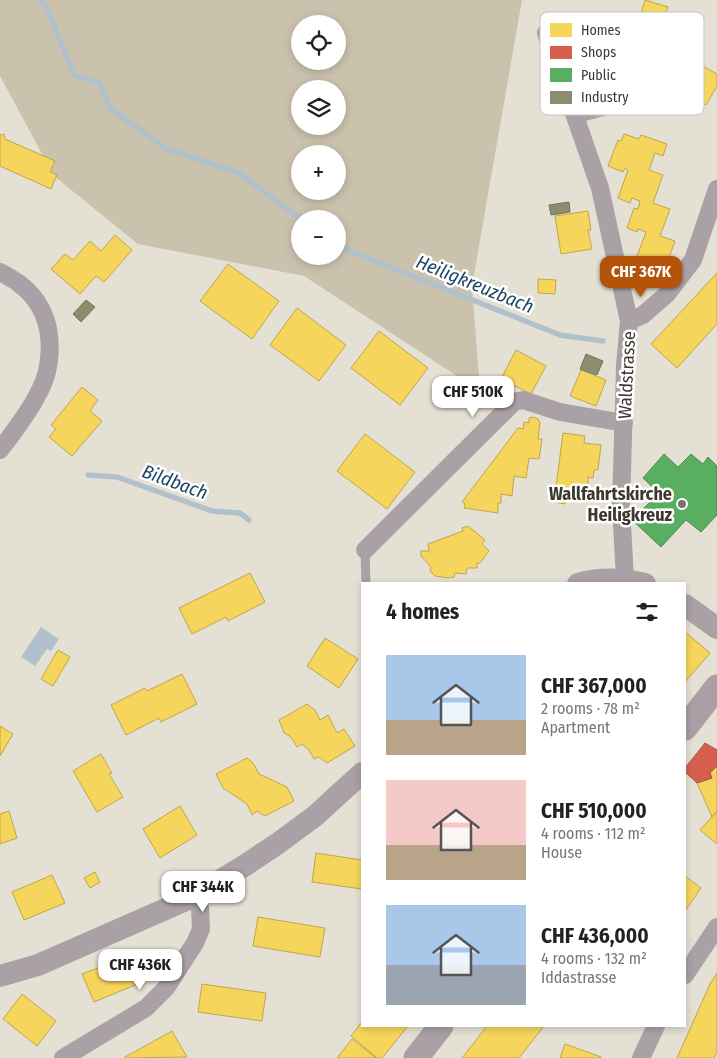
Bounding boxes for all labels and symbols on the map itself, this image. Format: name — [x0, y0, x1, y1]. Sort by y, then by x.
legend — [540, 12, 704, 115]
text: Homes — [581, 22, 621, 39]
text: Shops — [581, 44, 616, 61]
text: Public — [581, 67, 616, 84]
text: Industry — [581, 89, 629, 106]
water label: Heiligkreuzbach — [413, 250, 537, 318]
pin: CHF 367K — [589, 256, 693, 298]
street label: Waldstrasse — [614, 330, 640, 419]
pin: CHF 510K — [421, 376, 525, 418]
water label: Bildbach — [139, 460, 211, 504]
place label: Wallfahrtskirche Heiligkreuz — [549, 483, 672, 526]
marker: Wallfahrtskirche Heiligkreuz — [676, 498, 688, 510]
pin: CHF 344K — [151, 870, 255, 913]
pin: CHF 436K — [88, 948, 192, 991]

